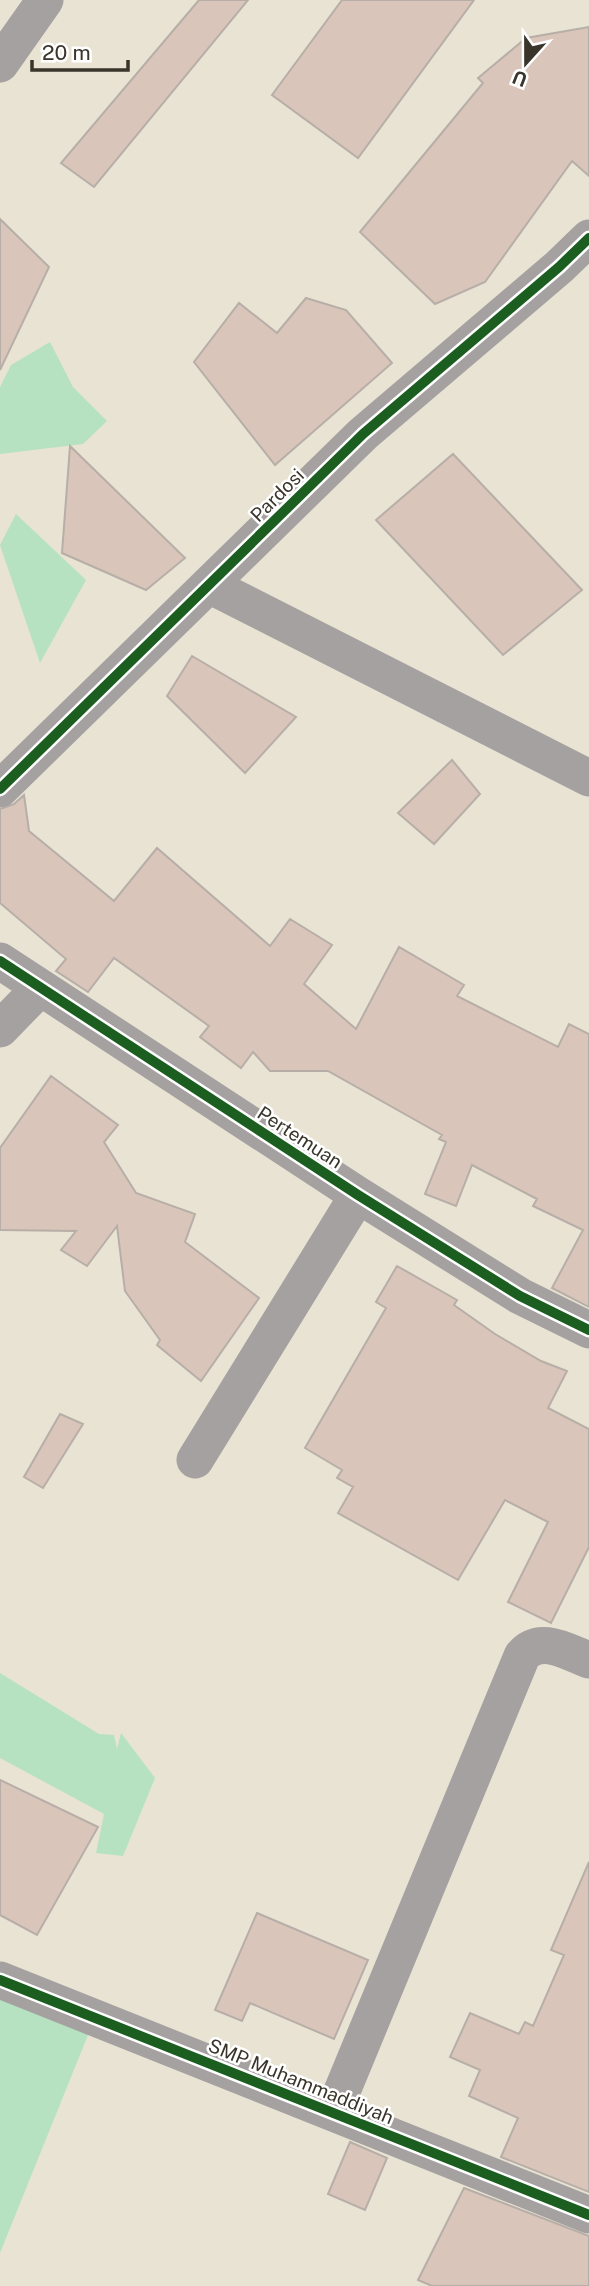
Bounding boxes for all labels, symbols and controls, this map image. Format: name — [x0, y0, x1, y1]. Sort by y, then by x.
scale bar — [32, 28, 128, 72]
north arrow — [491, 28, 561, 98]
text: 20 m — [42, 40, 91, 65]
text: U — [510, 66, 530, 92]
street label: Pardosi — [246, 464, 308, 526]
street label: Pertemuan — [253, 1101, 347, 1173]
street label: SMP Muhammaddiyah — [205, 2034, 397, 2128]

